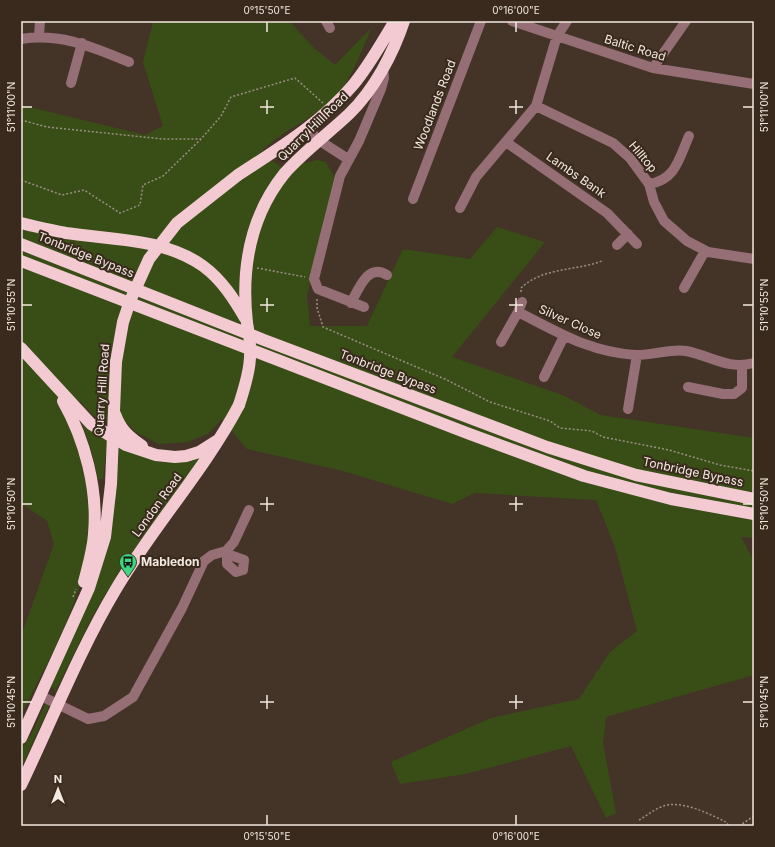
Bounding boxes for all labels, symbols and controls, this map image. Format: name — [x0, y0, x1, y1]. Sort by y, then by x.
text: 0°15'50"E — [243, 4, 291, 16]
text: 0°16'00"E — [492, 4, 540, 16]
street label: Baltic Road — [603, 31, 668, 64]
street label: Woodlands Road — [410, 57, 459, 152]
text: 51°11'00"N — [5, 82, 17, 132]
text: 51°11'00"N — [758, 82, 770, 132]
street label: Quarry Hill Road — [274, 89, 351, 164]
street label: Hilltop — [626, 138, 661, 175]
street label: Lambs Bank — [544, 149, 609, 201]
street label: Tonbridge Bypass — [36, 228, 137, 281]
text: 51°10'55"N — [5, 279, 17, 331]
text: 51°10'55"N — [758, 279, 770, 331]
street label: Silver Close — [536, 301, 604, 342]
street label: Quarry Hill Road — [91, 343, 112, 437]
street label: Tonbridge Bypass — [338, 346, 439, 397]
street label: Tonbridge Bypass — [641, 454, 745, 490]
street label: London Road — [128, 470, 185, 539]
text: 51°10'50"N — [5, 478, 17, 530]
text: 51°10'50"N — [758, 478, 770, 530]
bus stop icon: Mabledon — [118, 552, 138, 577]
place label: Mabledon — [141, 554, 200, 569]
text: 51°10'45"N — [5, 676, 17, 728]
text: 51°10'45"N — [758, 676, 770, 728]
north arrow — [38, 769, 78, 809]
text: N — [54, 772, 62, 786]
text: 0°15'50"E — [243, 830, 291, 842]
text: 0°16'00"E — [492, 830, 540, 842]

